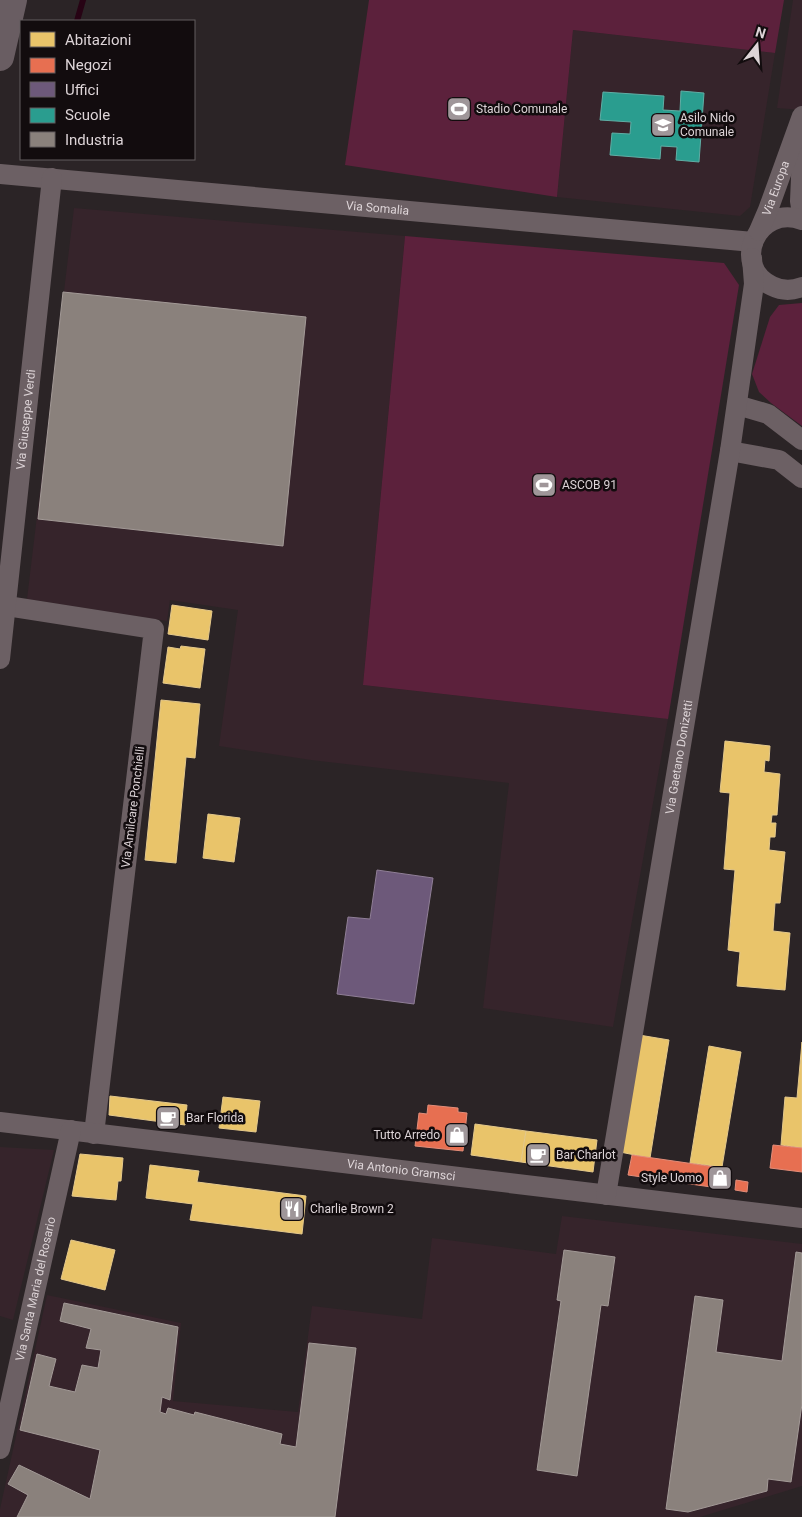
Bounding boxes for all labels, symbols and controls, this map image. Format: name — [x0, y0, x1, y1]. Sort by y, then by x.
legend — [20, 20, 195, 160]
north arrow — [732, 20, 782, 70]
text: N — [754, 23, 768, 42]
text: Abitazioni — [65, 31, 132, 49]
text: Negozi — [65, 56, 112, 74]
text: Uffici — [65, 81, 99, 99]
sports icon: Stadio Comunale — [446, 96, 472, 122]
place label: Stadio Comunale — [476, 102, 567, 116]
text: Scuole — [65, 106, 110, 124]
place label: Asilo Nido Comunale — [680, 111, 735, 139]
school or university icon: Asilo Nido Comunale — [650, 112, 676, 138]
text: Industria — [65, 131, 124, 149]
street label: Via Europa — [759, 159, 792, 218]
street label: Via Somalia — [345, 198, 410, 218]
street label: Via Giuseppe Verdi — [14, 369, 38, 470]
sports icon: ASCOB 91 — [531, 472, 557, 498]
place label: ASCOB 91 — [562, 478, 617, 492]
street label: Via Gaetano Donizetti — [663, 699, 695, 815]
street label: Via Amilcare Ponchielli — [119, 745, 147, 869]
cafe icon: Bar Florida — [155, 1105, 181, 1131]
place label: Bar Florida — [186, 1111, 244, 1125]
shop icon: Tutto Arredo — [444, 1122, 470, 1148]
place label: Tutto Arredo — [373, 1128, 440, 1142]
cafe icon: Bar Charlot — [525, 1142, 551, 1168]
place label: Bar Charlot — [556, 1148, 616, 1162]
street label: Via Antonio Gramsci — [346, 1157, 456, 1183]
shop icon: Style Uomo — [707, 1165, 733, 1191]
place label: Style Uomo — [641, 1171, 702, 1185]
restaurant icon: Charlie Brown 2 — [279, 1196, 305, 1222]
place label: Charlie Brown 2 — [310, 1202, 394, 1216]
street label: Via Santa Maria del Rosario — [13, 1215, 58, 1362]

